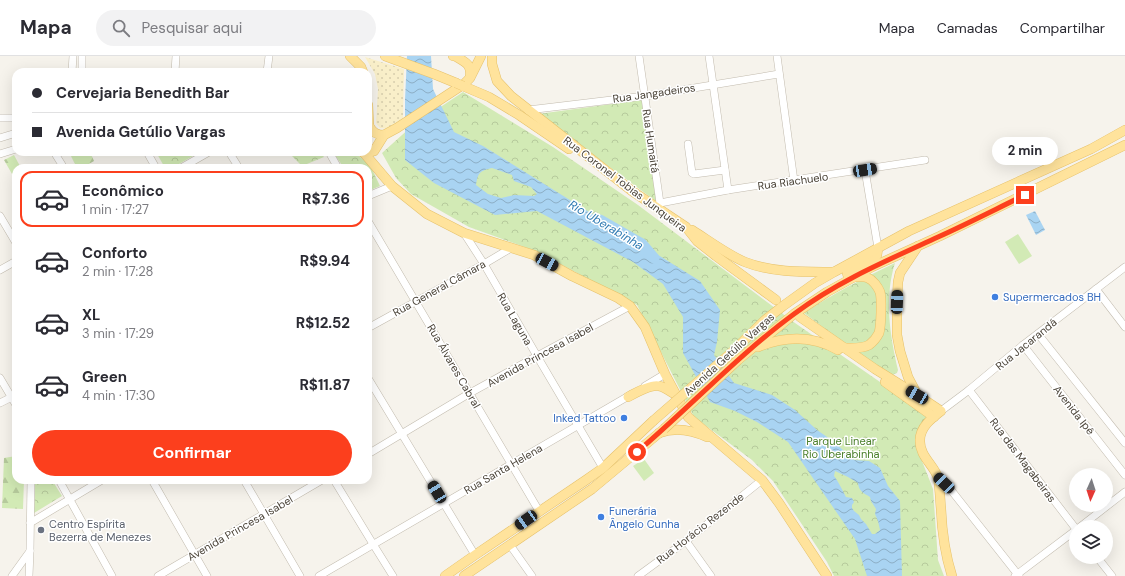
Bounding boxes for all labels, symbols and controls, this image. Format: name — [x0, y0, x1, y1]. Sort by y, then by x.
search box — [96, 10, 376, 46]
text: Mapa — [20, 15, 72, 40]
icon: search — [110, 17, 132, 39]
text: Pesquisar aqui — [142, 18, 242, 38]
text: Mapa — [879, 19, 915, 37]
text: Camadas — [937, 19, 998, 37]
text: Compartilhar — [1020, 19, 1105, 37]
street label: Rua Jangadeiros — [612, 80, 696, 106]
text: Cervejaria Benedith Bar — [56, 83, 229, 103]
street label: Rua Humaitá — [640, 108, 662, 174]
text: Avenida Getúlio Vargas — [56, 122, 226, 142]
street label: Rua Coronel Tobias Junqueira — [561, 133, 689, 235]
callout: 2 min — [992, 137, 1058, 165]
text: 2 min — [1008, 142, 1042, 159]
car — [852, 162, 878, 178]
street label: Rua Riachuelo — [757, 169, 829, 193]
icon: car — [34, 181, 70, 217]
text: Econômico — [82, 181, 164, 201]
route end — [1016, 186, 1034, 204]
text: R$7.36 — [302, 189, 350, 209]
water label: Rio Uberabinha — [566, 196, 647, 254]
text: 1 min · 17:27 — [82, 201, 149, 218]
icon: car — [34, 243, 70, 279]
text: Conforto — [82, 243, 147, 263]
text: R$9.94 — [300, 251, 350, 271]
car — [534, 251, 560, 273]
street label: Rua General Câmara — [390, 257, 488, 319]
text: 2 min · 17:28 — [82, 263, 153, 280]
street label: Rua Laguna — [494, 290, 536, 348]
car — [891, 290, 903, 314]
place label: Supermercados BH — [1003, 290, 1101, 304]
marker: Supermercados BH — [990, 292, 1000, 302]
icon: car — [34, 305, 70, 341]
text: XL — [82, 305, 100, 325]
street label: Avenida Getúlio Vargas — [681, 310, 777, 398]
text: R$12.52 — [296, 313, 350, 333]
street label: Rua Jacarandá — [993, 315, 1059, 373]
street label: Avenida Princesa Isabel — [484, 320, 596, 390]
street label: Rua Álvares Cabral — [424, 321, 484, 411]
text: 3 min · 17:29 — [82, 325, 154, 342]
icon: car — [34, 367, 70, 403]
text: Green — [82, 367, 127, 387]
text: R$11.87 — [299, 375, 350, 395]
street label: Avenida Ipê — [1050, 382, 1098, 438]
car — [904, 384, 930, 406]
text: 4 min · 17:30 — [82, 387, 155, 404]
place label: Inked Tattoo — [553, 411, 616, 425]
marker: Inked Tattoo — [619, 413, 629, 423]
street label: Rua das Magabeiras — [987, 415, 1059, 505]
button: Confirmar — [32, 430, 352, 476]
park label: Parque Linear Rio Uberabinha — [802, 434, 880, 461]
street label: Rua Santa Helena — [461, 441, 545, 497]
route start — [628, 443, 646, 461]
north arrow — [1069, 468, 1113, 512]
map controls — [1069, 468, 1113, 564]
car — [931, 470, 957, 496]
car — [426, 479, 448, 505]
street label: Rua Horácio Rezende — [653, 489, 747, 567]
street label: Avenida Princesa Isabel — [185, 492, 295, 564]
place label: Funerária Ângelo Cunha — [609, 504, 680, 531]
car — [513, 508, 539, 532]
marker: Funerária Ângelo Cunha — [596, 512, 606, 522]
place label: Centro Espírita Bezerra de Menezes — [49, 517, 151, 544]
button: layers — [1069, 520, 1113, 564]
marker: Centro Espírita Bezerra de Menezes — [36, 525, 46, 535]

